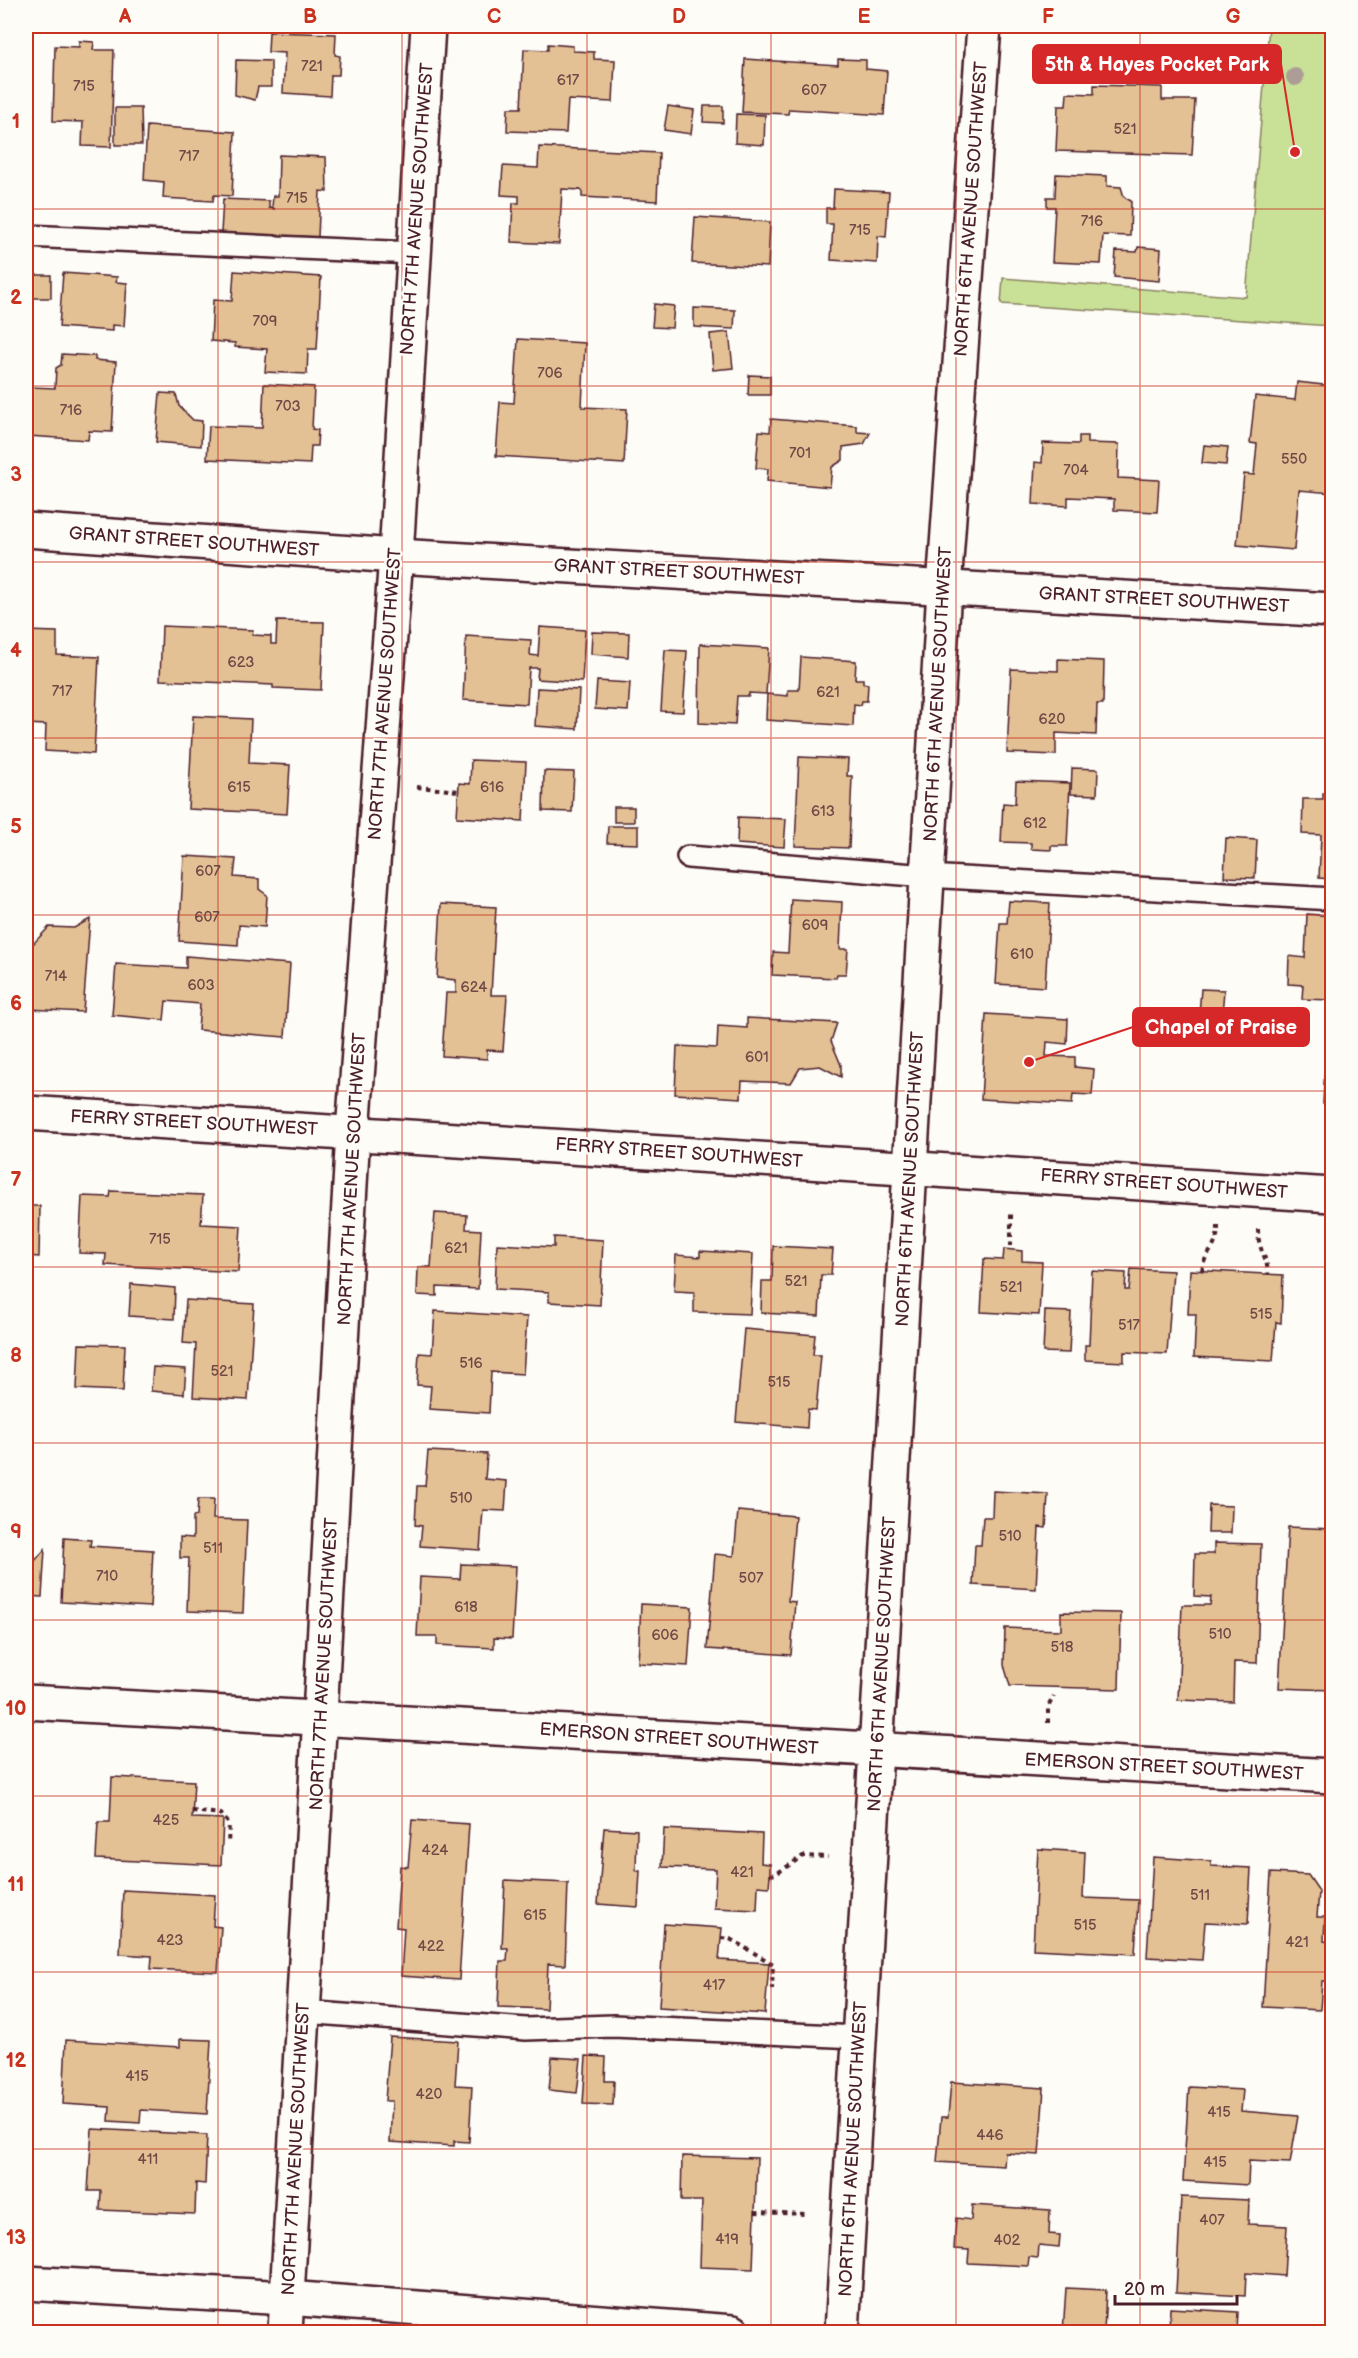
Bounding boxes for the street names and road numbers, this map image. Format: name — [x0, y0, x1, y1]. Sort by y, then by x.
street label: NORTH 6TH AVENUE SOUTHWEST — [950, 61, 992, 357]
street label: NORTH 7TH AVENUE SOUTHWEST — [396, 62, 438, 356]
street label: GRANT STREET SOUTHWEST — [68, 523, 320, 561]
street label: NORTH 6TH AVENUE SOUTHWEST — [920, 546, 956, 842]
street label: NORTH 7TH AVENUE SOUTHWEST — [364, 547, 406, 841]
street label: GRANT STREET SOUTHWEST — [553, 555, 805, 589]
street label: GRANT STREET SOUTHWEST — [1038, 583, 1290, 617]
street label: NORTH 6TH AVENUE SOUTHWEST — [892, 1031, 928, 1327]
street label: NORTH 7TH AVENUE SOUTHWEST — [334, 1032, 370, 1326]
street label: FERRY STREET SOUTHWEST — [70, 1106, 319, 1140]
street label: FERRY STREET SOUTHWEST — [555, 1134, 804, 1172]
street label: FERRY STREET SOUTHWEST — [1040, 1165, 1289, 1203]
street label: NORTH 6TH AVENUE SOUTHWEST — [864, 1516, 900, 1812]
street label: NORTH 7TH AVENUE SOUTHWEST — [306, 1517, 342, 1811]
street label: EMERSON STREET SOUTHWEST — [539, 1719, 819, 1759]
street label: EMERSON STREET SOUTHWEST — [1024, 1749, 1304, 1785]
street label: NORTH 6TH AVENUE SOUTHWEST — [835, 2001, 871, 2297]
street label: NORTH 7TH AVENUE SOUTHWEST — [278, 2002, 314, 2296]

